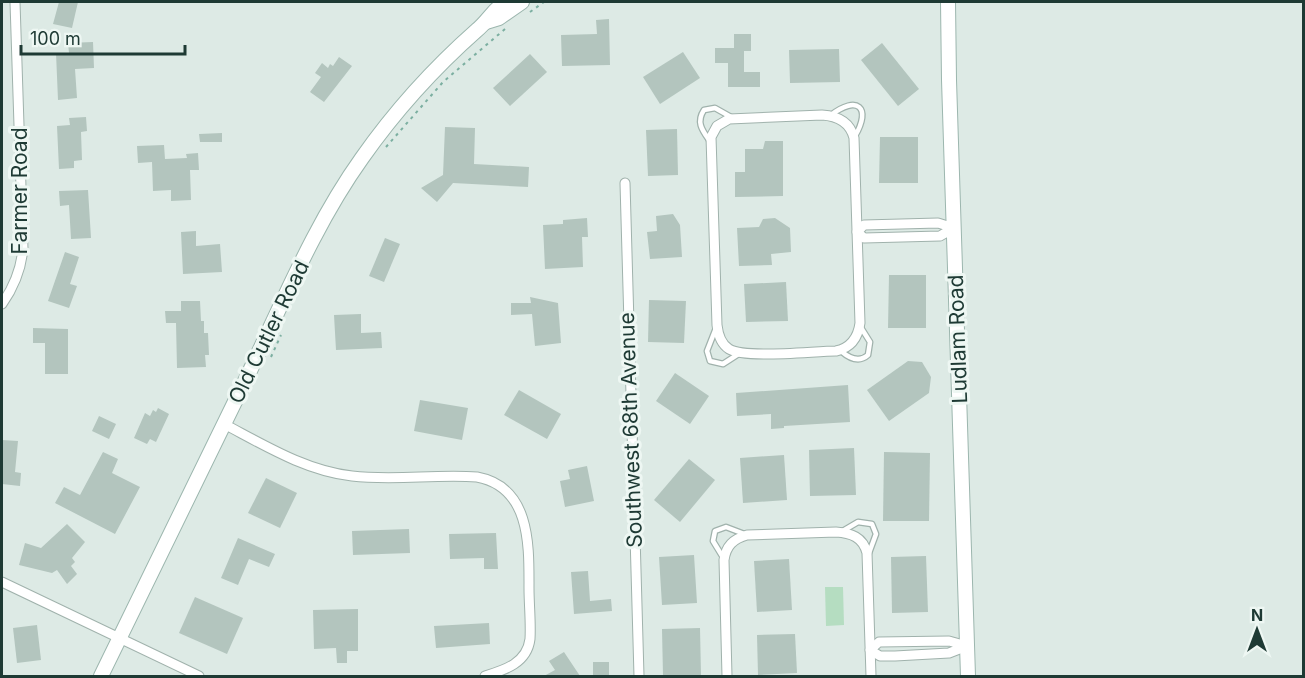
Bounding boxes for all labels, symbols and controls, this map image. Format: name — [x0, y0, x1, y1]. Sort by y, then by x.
scale bar — [21, 18, 184, 56]
text: 100 m — [30, 28, 81, 49]
street label: Farmer Road — [7, 127, 32, 255]
street label: Old Cutler Road — [223, 256, 314, 408]
street label: Ludlam Road — [943, 274, 972, 404]
street label: Southwest 68th Avenue — [614, 312, 647, 548]
north arrow — [1227, 600, 1287, 660]
text: N — [1251, 605, 1263, 625]

